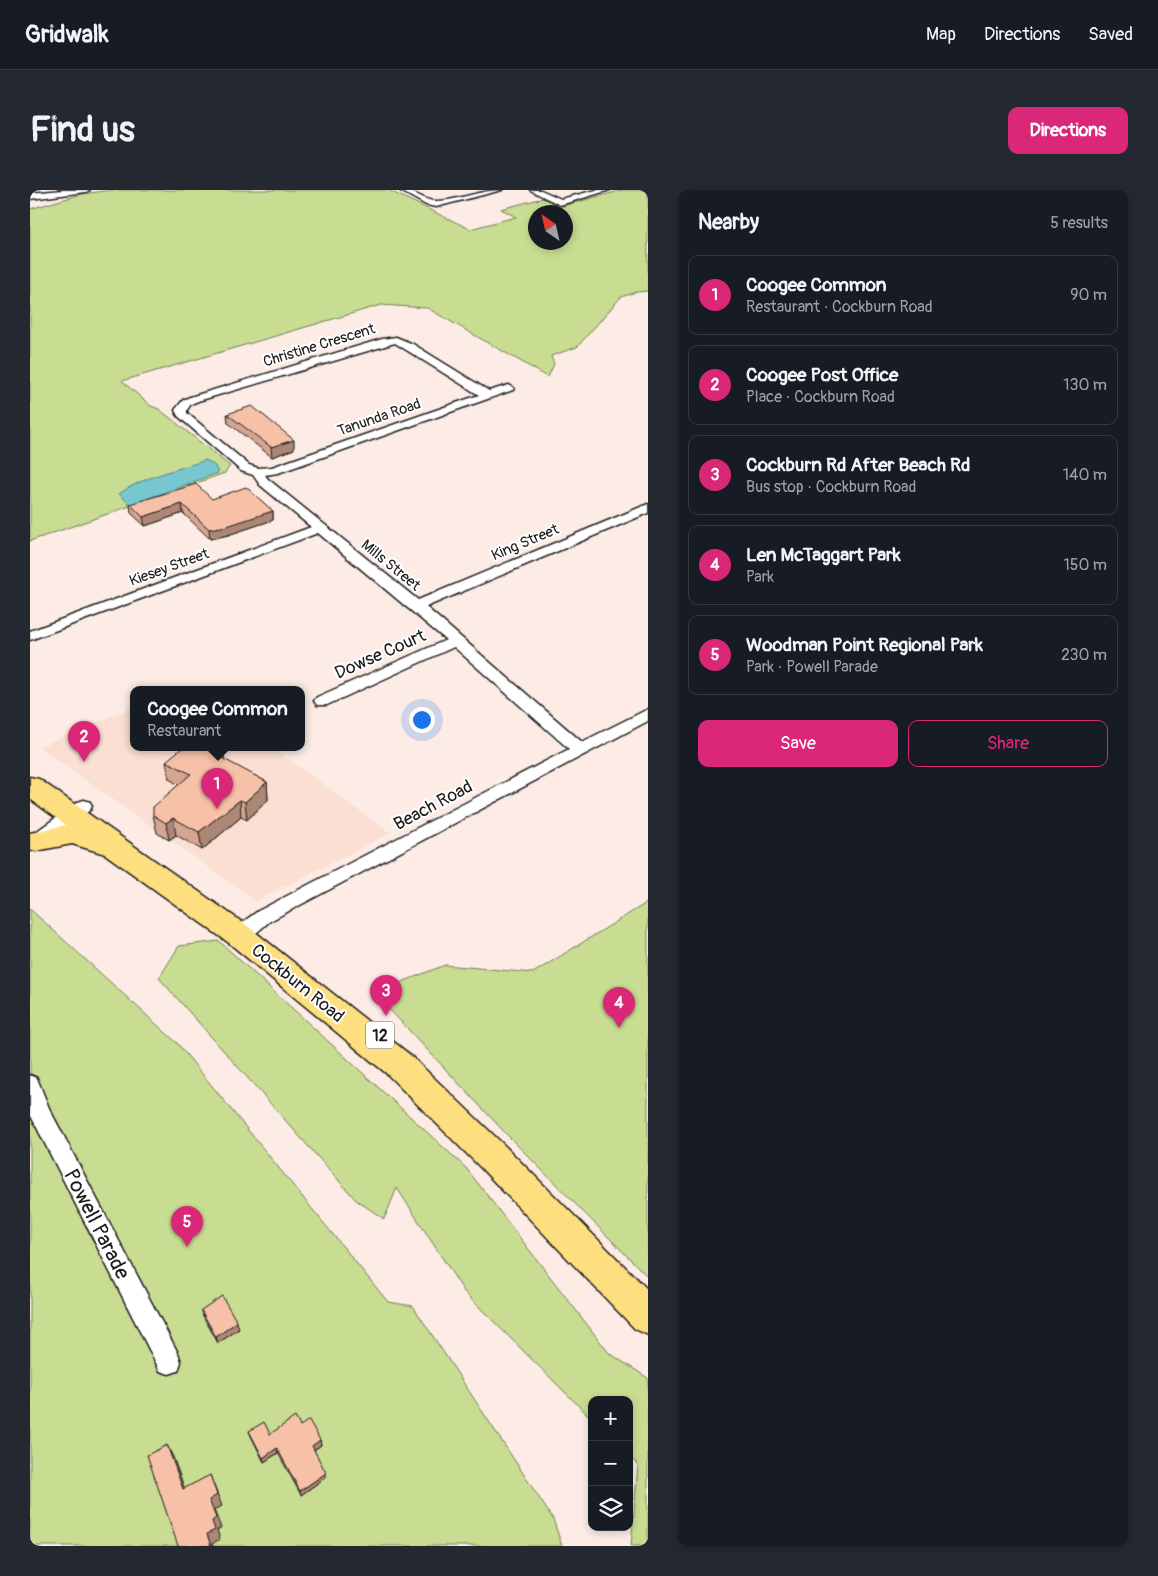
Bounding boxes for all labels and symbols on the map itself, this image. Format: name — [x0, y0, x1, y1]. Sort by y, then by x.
north arrow — [528, 205, 573, 250]
street label: Christine Crescent — [261, 319, 378, 372]
street label: Tanunda Road — [335, 394, 423, 441]
street label: King Street — [489, 519, 563, 565]
street label: Mills Street — [357, 536, 425, 596]
street label: Kiesey Street — [127, 544, 213, 591]
street label: Dowse Court — [331, 624, 430, 685]
your location — [409, 707, 435, 733]
pin: 2 — [68, 721, 100, 762]
pin: 1 — [201, 768, 233, 809]
street label: Beach Road — [390, 775, 477, 836]
street label: Cockburn Road — [246, 939, 349, 1028]
pin: 3 — [370, 975, 402, 1016]
pin: 4 — [603, 987, 635, 1028]
road number: 12 — [366, 1022, 394, 1048]
street label: Powell Parade — [57, 1164, 136, 1285]
pin: 5 — [171, 1206, 203, 1247]

